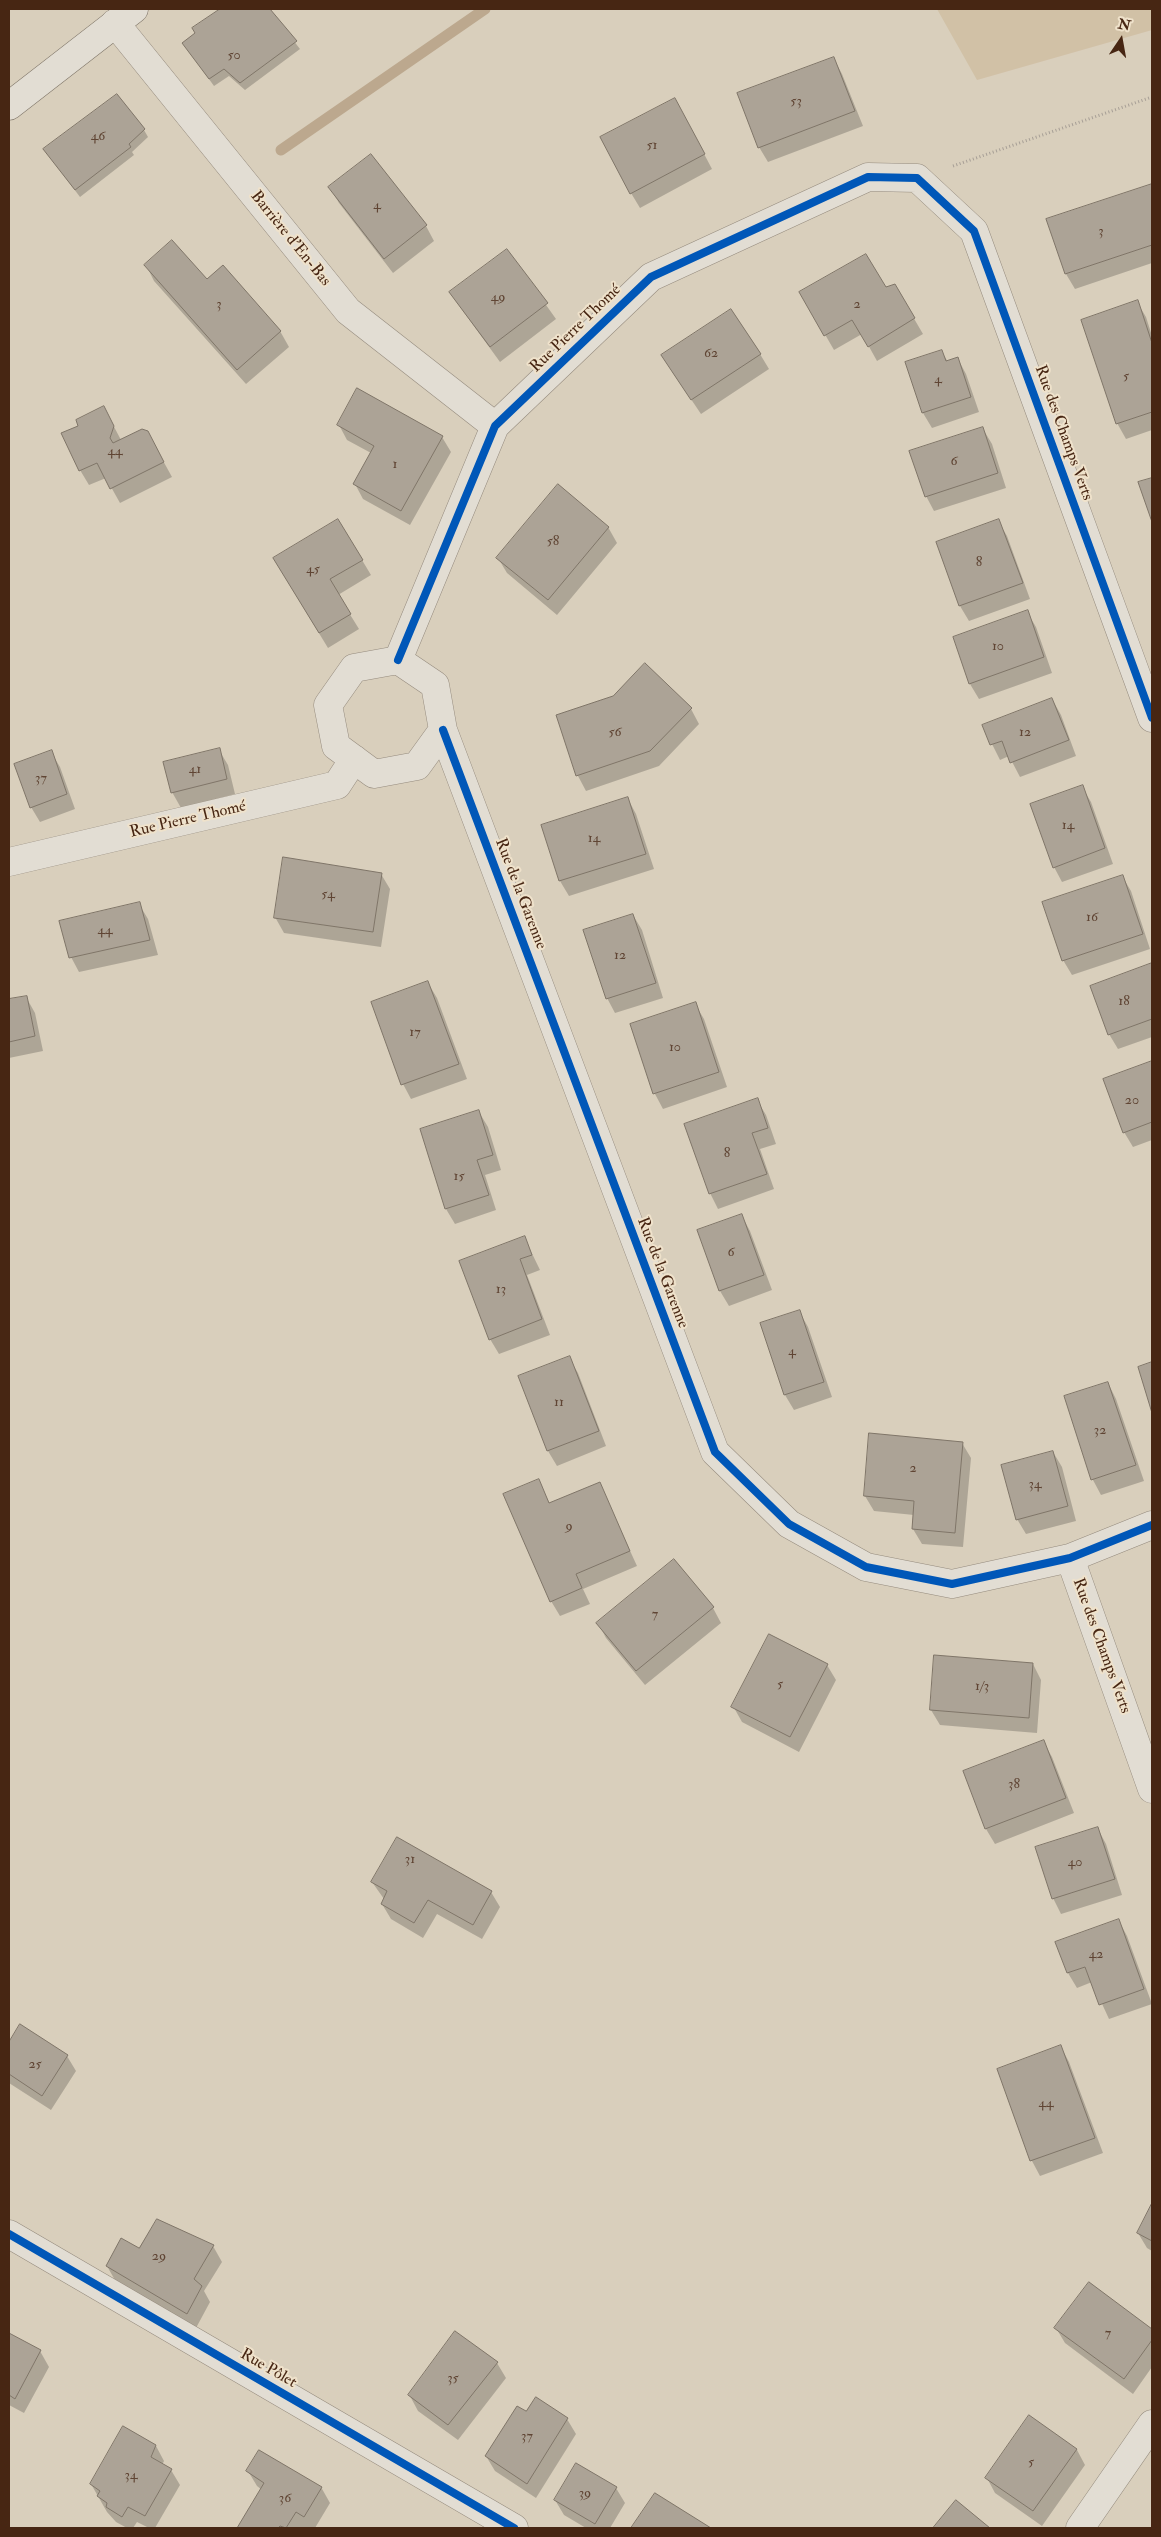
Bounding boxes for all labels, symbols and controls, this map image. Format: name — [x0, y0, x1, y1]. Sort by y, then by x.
north arrow — [1096, 15, 1146, 65]
text: N — [1116, 15, 1132, 34]
house number: 50 — [227, 48, 241, 64]
house number: 53 — [790, 94, 802, 110]
house number: 46 — [91, 129, 105, 145]
house number: 51 — [646, 138, 658, 154]
street label: Barrière d'En-Bas — [246, 188, 334, 290]
house number: 4 — [373, 198, 381, 214]
house number: 3 — [1098, 224, 1104, 240]
street label: Rue Pierre Thomé — [527, 281, 625, 377]
house number: 49 — [491, 290, 505, 306]
house number: 3 — [216, 297, 222, 313]
house number: 2 — [853, 297, 861, 313]
house number: 62 — [704, 346, 718, 362]
street label: Rue des Champs Verts — [1030, 363, 1096, 503]
house number: 5 — [1123, 369, 1129, 385]
house number: 4 — [934, 372, 942, 388]
house number: 44 — [107, 444, 123, 460]
house number: 6 — [950, 454, 958, 470]
house number: 1 — [393, 457, 397, 473]
house number: 58 — [547, 534, 559, 550]
house number: 8 — [976, 555, 982, 571]
house number: 45 — [306, 562, 320, 578]
house number: 10 — [992, 639, 1004, 655]
house number: 56 — [608, 725, 622, 741]
house number: 12 — [1019, 725, 1031, 741]
house number: 41 — [189, 762, 201, 778]
house number: 37 — [35, 771, 47, 787]
street label: Rue Pierre Thomé — [128, 797, 248, 843]
house number: 14 — [1062, 818, 1074, 834]
house number: 14 — [588, 831, 600, 847]
street label: Rue de la Garenne — [490, 836, 550, 952]
house number: 54 — [321, 887, 335, 903]
house number: 16 — [1086, 910, 1098, 926]
house number: 44 — [97, 923, 113, 939]
house number: 12 — [614, 948, 626, 964]
house number: 18 — [1118, 994, 1130, 1010]
house number: 17 — [409, 1025, 421, 1041]
house number: 10 — [669, 1040, 681, 1056]
house number: 20 — [1125, 1093, 1139, 1109]
house number: 8 — [724, 1146, 730, 1162]
house number: 15 — [453, 1169, 465, 1185]
street label: Rue de la Garenne — [632, 1215, 692, 1331]
house number: 6 — [727, 1245, 735, 1261]
house number: 13 — [496, 1282, 506, 1298]
house number: 4 — [788, 1344, 796, 1360]
house number: 11 — [554, 1395, 564, 1411]
house number: 32 — [1094, 1423, 1106, 1439]
house number: 2 — [909, 1461, 917, 1477]
house number: 34 — [1029, 1477, 1041, 1493]
house number: 9 — [565, 1519, 573, 1535]
street label: Rue des Champs Verts — [1068, 1576, 1134, 1716]
house number: 7 — [652, 1607, 658, 1623]
house number: 5 — [777, 1677, 783, 1693]
house number: 1/3 — [975, 1679, 989, 1695]
house number: 38 — [1008, 1777, 1020, 1793]
house number: 31 — [405, 1852, 415, 1868]
house number: 40 — [1068, 1855, 1082, 1871]
house number: 42 — [1089, 1947, 1103, 1963]
house number: 25 — [28, 2057, 42, 2073]
house number: 44 — [1038, 2096, 1054, 2112]
house number: 29 — [152, 2249, 166, 2265]
house number: 7 — [1105, 2326, 1111, 2342]
street label: Rue Pôlet — [236, 2345, 300, 2393]
house number: 35 — [447, 2371, 459, 2387]
house number: 37 — [521, 2429, 533, 2445]
house number: 5 — [1028, 2455, 1034, 2471]
house number: 34 — [125, 2468, 137, 2484]
house number: 39 — [579, 2486, 591, 2502]
house number: 36 — [279, 2491, 291, 2507]

